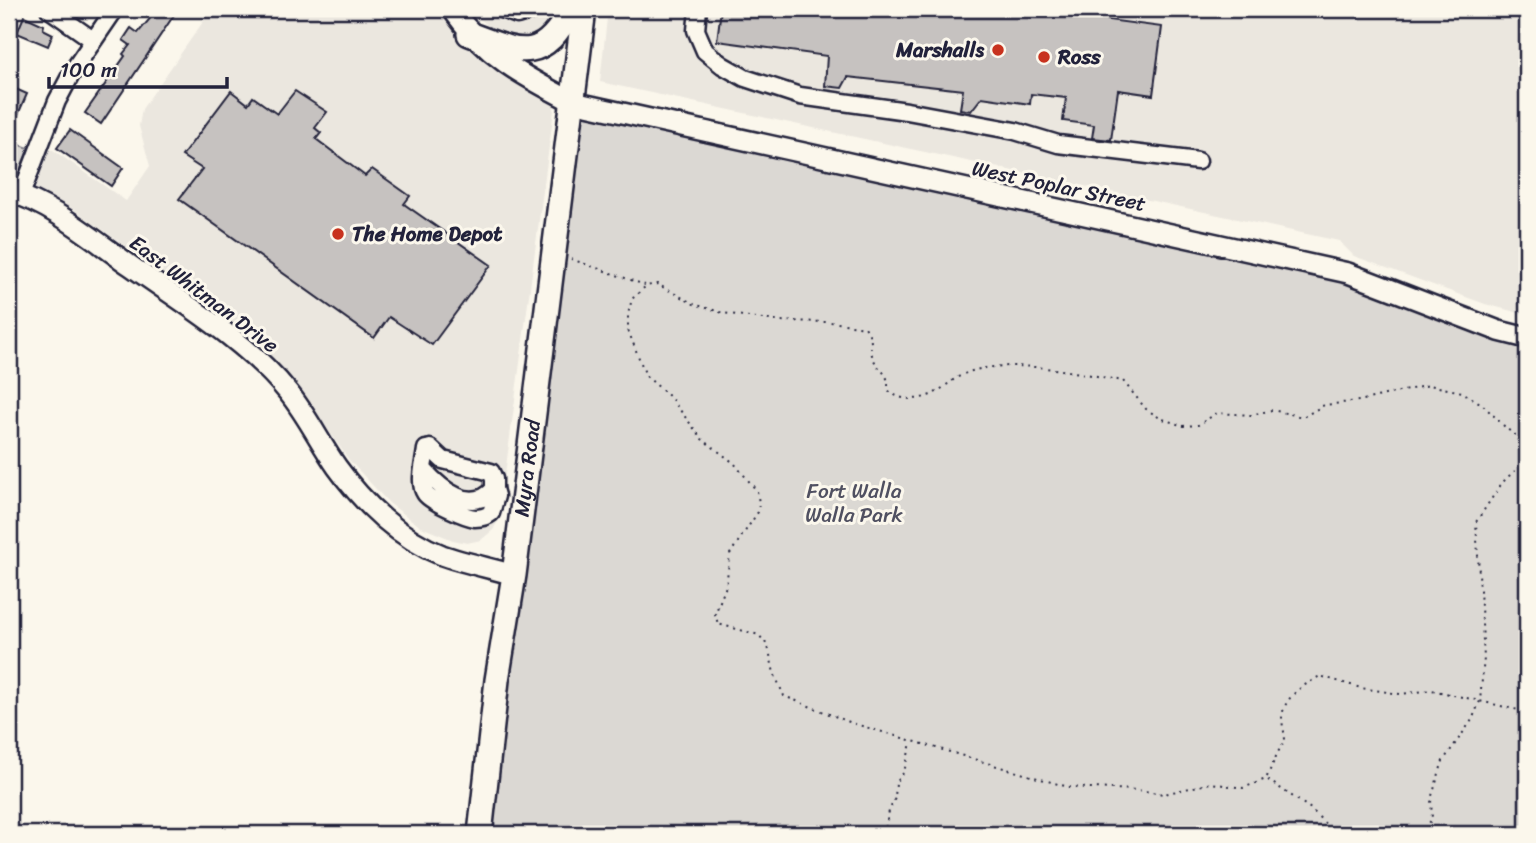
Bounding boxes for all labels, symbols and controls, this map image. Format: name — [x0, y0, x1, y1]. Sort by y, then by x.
place label: Marshalls — [895, 31, 984, 69]
place label: Ross — [1057, 38, 1101, 76]
marker: Marshalls — [990, 42, 1006, 58]
scale bar — [49, 46, 228, 90]
marker: Ross — [1036, 49, 1052, 65]
text: 100 m — [60, 51, 117, 89]
street label: West Poplar Street — [968, 149, 1150, 223]
place label: The Home Depot — [352, 215, 503, 253]
street label: East Whitman Drive — [121, 225, 287, 363]
marker: The Home Depot — [330, 226, 346, 242]
street label: Myra Road — [502, 415, 552, 519]
park label: Fort Walla Walla Park — [805, 472, 904, 534]

